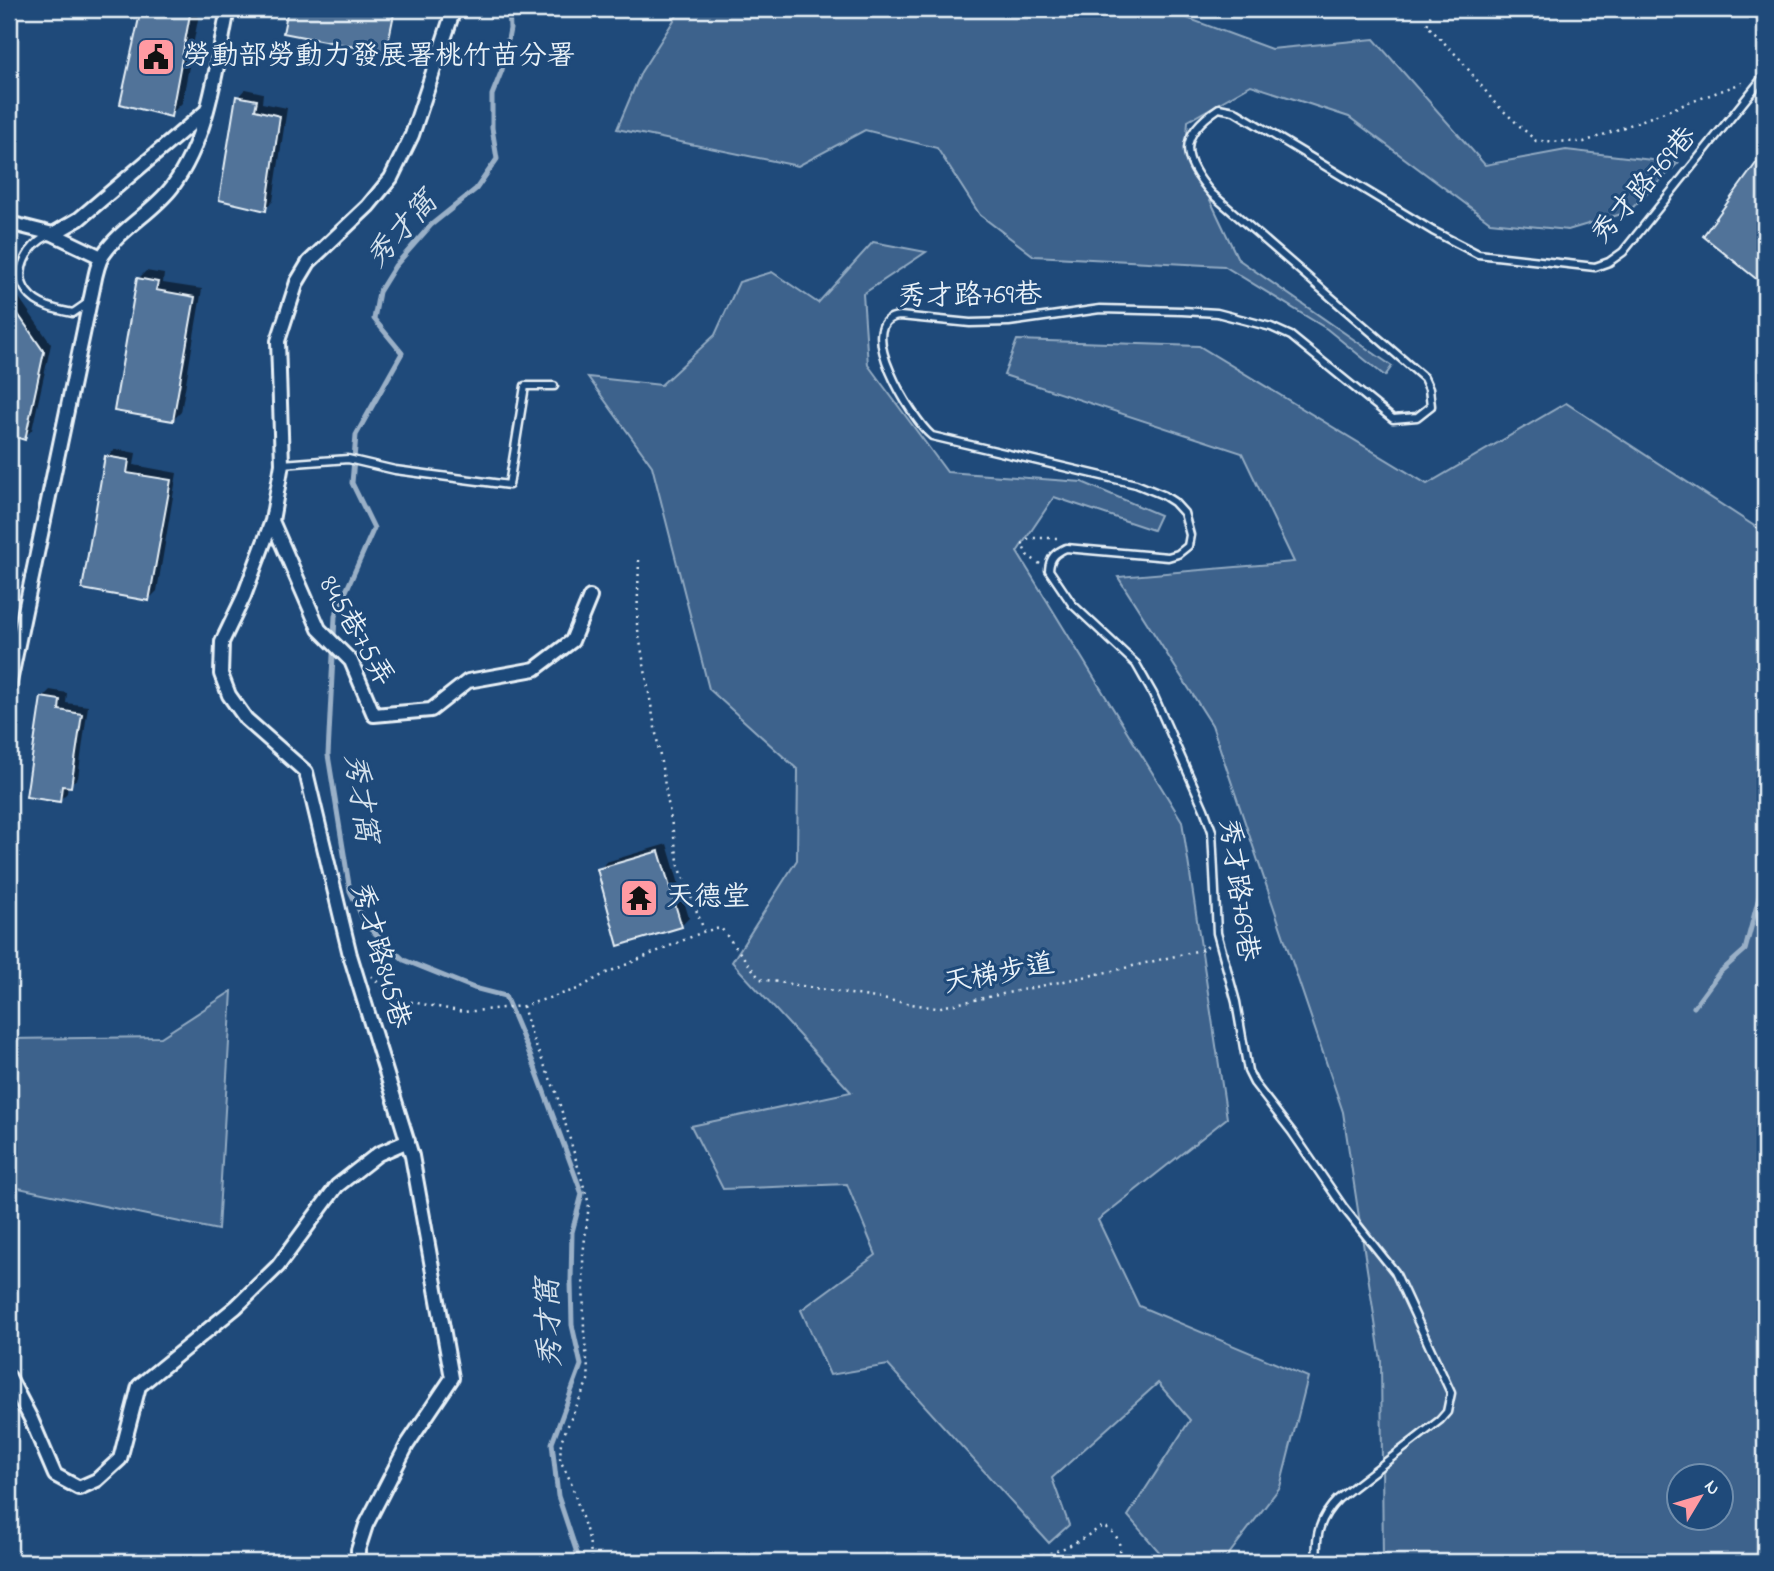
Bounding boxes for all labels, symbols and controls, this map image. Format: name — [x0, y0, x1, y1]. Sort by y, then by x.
public building icon: 勞動部勞動力發展署桃竹苗分署 — [135, 36, 177, 78]
place label: 勞動部勞動力發展署桃竹苗分署 — [183, 37, 575, 78]
street label: 秀才路769巷 — [1582, 117, 1708, 254]
water label: 秀才窩 — [357, 180, 452, 279]
street label: 秀才路769巷 — [898, 275, 1043, 319]
street label: 845巷75弄 — [307, 569, 403, 695]
water label: 秀才窩 — [331, 750, 388, 850]
street label: 秀才路769巷 — [1207, 816, 1267, 965]
temple icon: 天德堂 — [618, 877, 660, 919]
street label: 秀才路845巷 — [339, 878, 420, 1035]
place label: 天德堂 — [666, 878, 750, 919]
street label: 天梯步道 — [940, 944, 1058, 1006]
water label: 秀才窩 — [527, 1273, 575, 1369]
north arrow — [1666, 1462, 1736, 1532]
text: N — [1697, 1475, 1726, 1502]

